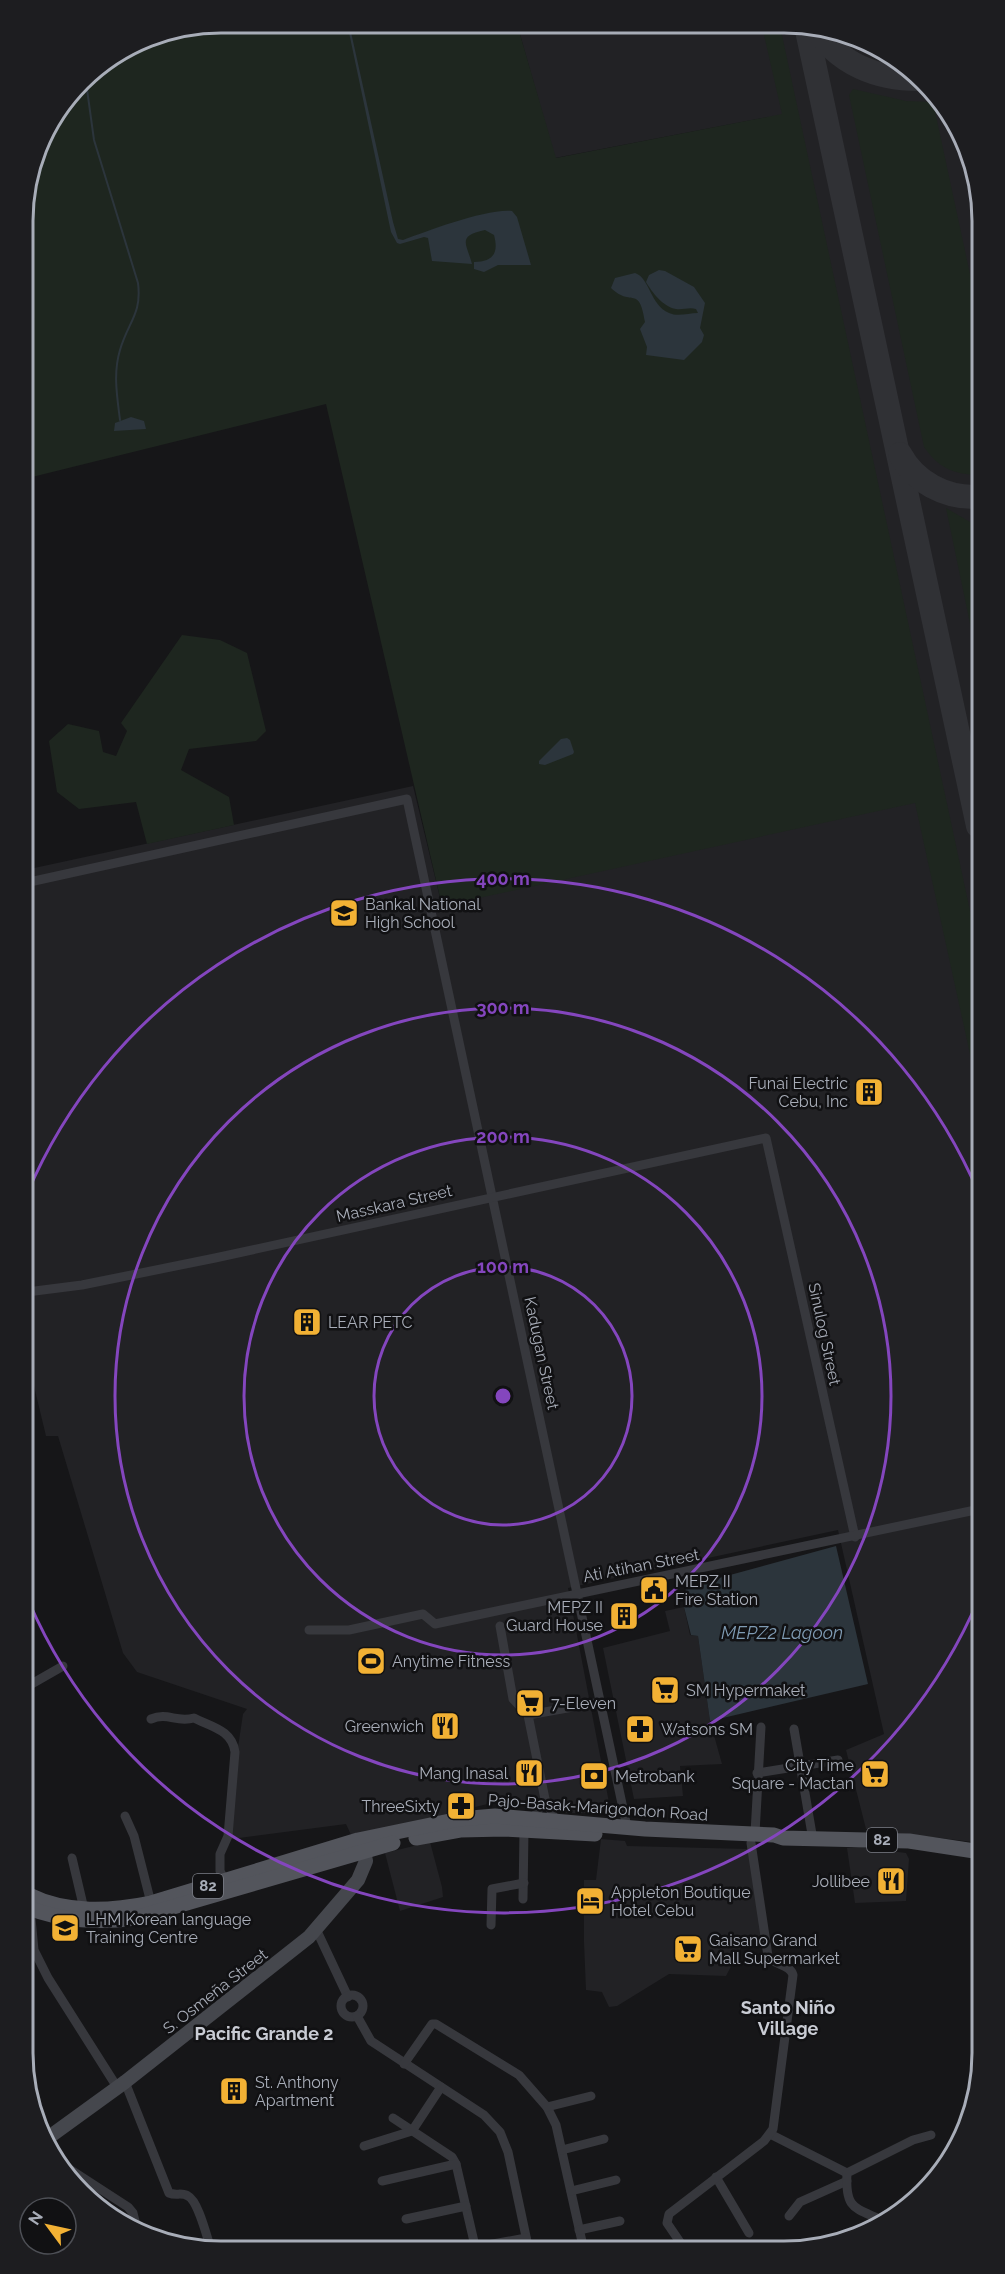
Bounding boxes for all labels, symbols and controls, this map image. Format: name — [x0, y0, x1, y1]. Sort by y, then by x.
text: 400 m — [476, 868, 530, 889]
place label: Bankal National High School — [365, 895, 481, 932]
school or university icon: Bankal National High School — [328, 897, 360, 929]
text: 300 m — [476, 997, 530, 1018]
place label: Funai Electric Cebu, Inc — [748, 1074, 848, 1111]
building icon: Funai Electric Cebu, Inc — [853, 1076, 885, 1108]
text: 200 m — [476, 1126, 530, 1147]
street label: Masskara Street — [334, 1181, 454, 1226]
text: 100 m — [477, 1256, 529, 1277]
street label: Sinulog Street — [804, 1281, 845, 1388]
street label: Kadugan Street — [520, 1295, 563, 1412]
building icon: LEAR PETC — [291, 1306, 323, 1338]
place label: LEAR PETC — [328, 1313, 412, 1332]
centre of rings — [493, 1386, 513, 1406]
street label: Ati Atihan Street — [581, 1545, 701, 1586]
place label: MEPZ II Fire Station — [675, 1572, 758, 1609]
public building icon: MEPZ II Fire Station — [638, 1574, 670, 1606]
place label: MEPZ II Guard House — [506, 1598, 603, 1635]
building icon: MEPZ II Guard House — [608, 1600, 640, 1632]
water label: MEPZ2 Lagoon — [721, 1622, 843, 1643]
sports icon: Anytime Fitness — [355, 1645, 387, 1677]
place label: Anytime Fitness — [392, 1652, 510, 1671]
supermarket icon: SM Hypermaket — [649, 1674, 681, 1706]
place label: SM Hypermaket — [686, 1681, 806, 1700]
supermarket icon: 7-Eleven — [514, 1687, 546, 1719]
place label: 7-Eleven — [551, 1694, 616, 1713]
restaurant icon: Greenwich — [429, 1710, 461, 1742]
pharmacy icon: Watsons SM — [624, 1713, 656, 1745]
place label: Greenwich — [345, 1717, 424, 1736]
place label: Watsons SM — [661, 1720, 753, 1739]
place label: City Time Square - Mactan — [732, 1756, 854, 1793]
restaurant icon: Mang Inasal — [513, 1757, 545, 1789]
supermarket icon: City Time Square - Mactan — [859, 1758, 891, 1790]
bank icon: Metrobank — [578, 1760, 610, 1792]
place label: Mang Inasal — [419, 1764, 509, 1783]
place label: Metrobank — [615, 1767, 695, 1786]
pharmacy icon: ThreeSixty — [445, 1790, 477, 1822]
street label: Pajo-Basak-Marigondon Road — [487, 1790, 709, 1825]
place label: ThreeSixty — [362, 1797, 440, 1816]
road number: 82 — [867, 1828, 897, 1852]
restaurant icon: Jollibee — [875, 1865, 907, 1897]
place label: Jollibee — [812, 1872, 870, 1891]
road number: 82 — [193, 1874, 223, 1898]
place label: Appleton Boutique Hotel Cebu — [611, 1883, 751, 1920]
hotel icon: Appleton Boutique Hotel Cebu — [574, 1885, 606, 1917]
place label: LHM Korean language Training Centre — [86, 1910, 251, 1947]
school or university icon: LHM Korean language Training Centre — [49, 1912, 81, 1944]
place label: Gaisano Grand Mall Supermarket — [709, 1931, 840, 1968]
supermarket icon: Gaisano Grand Mall Supermarket — [672, 1933, 704, 1965]
street label: S. Osmeña Street — [159, 1944, 272, 2038]
district label: Santo Niño Village — [741, 1997, 835, 2039]
district label: Pacific Grande 2 — [195, 2023, 333, 2044]
place label: St. Anthony Apartment — [255, 2073, 339, 2110]
building icon: St. Anthony Apartment — [218, 2075, 250, 2107]
north arrow — [18, 2196, 78, 2256]
text: N — [25, 2208, 47, 2228]

